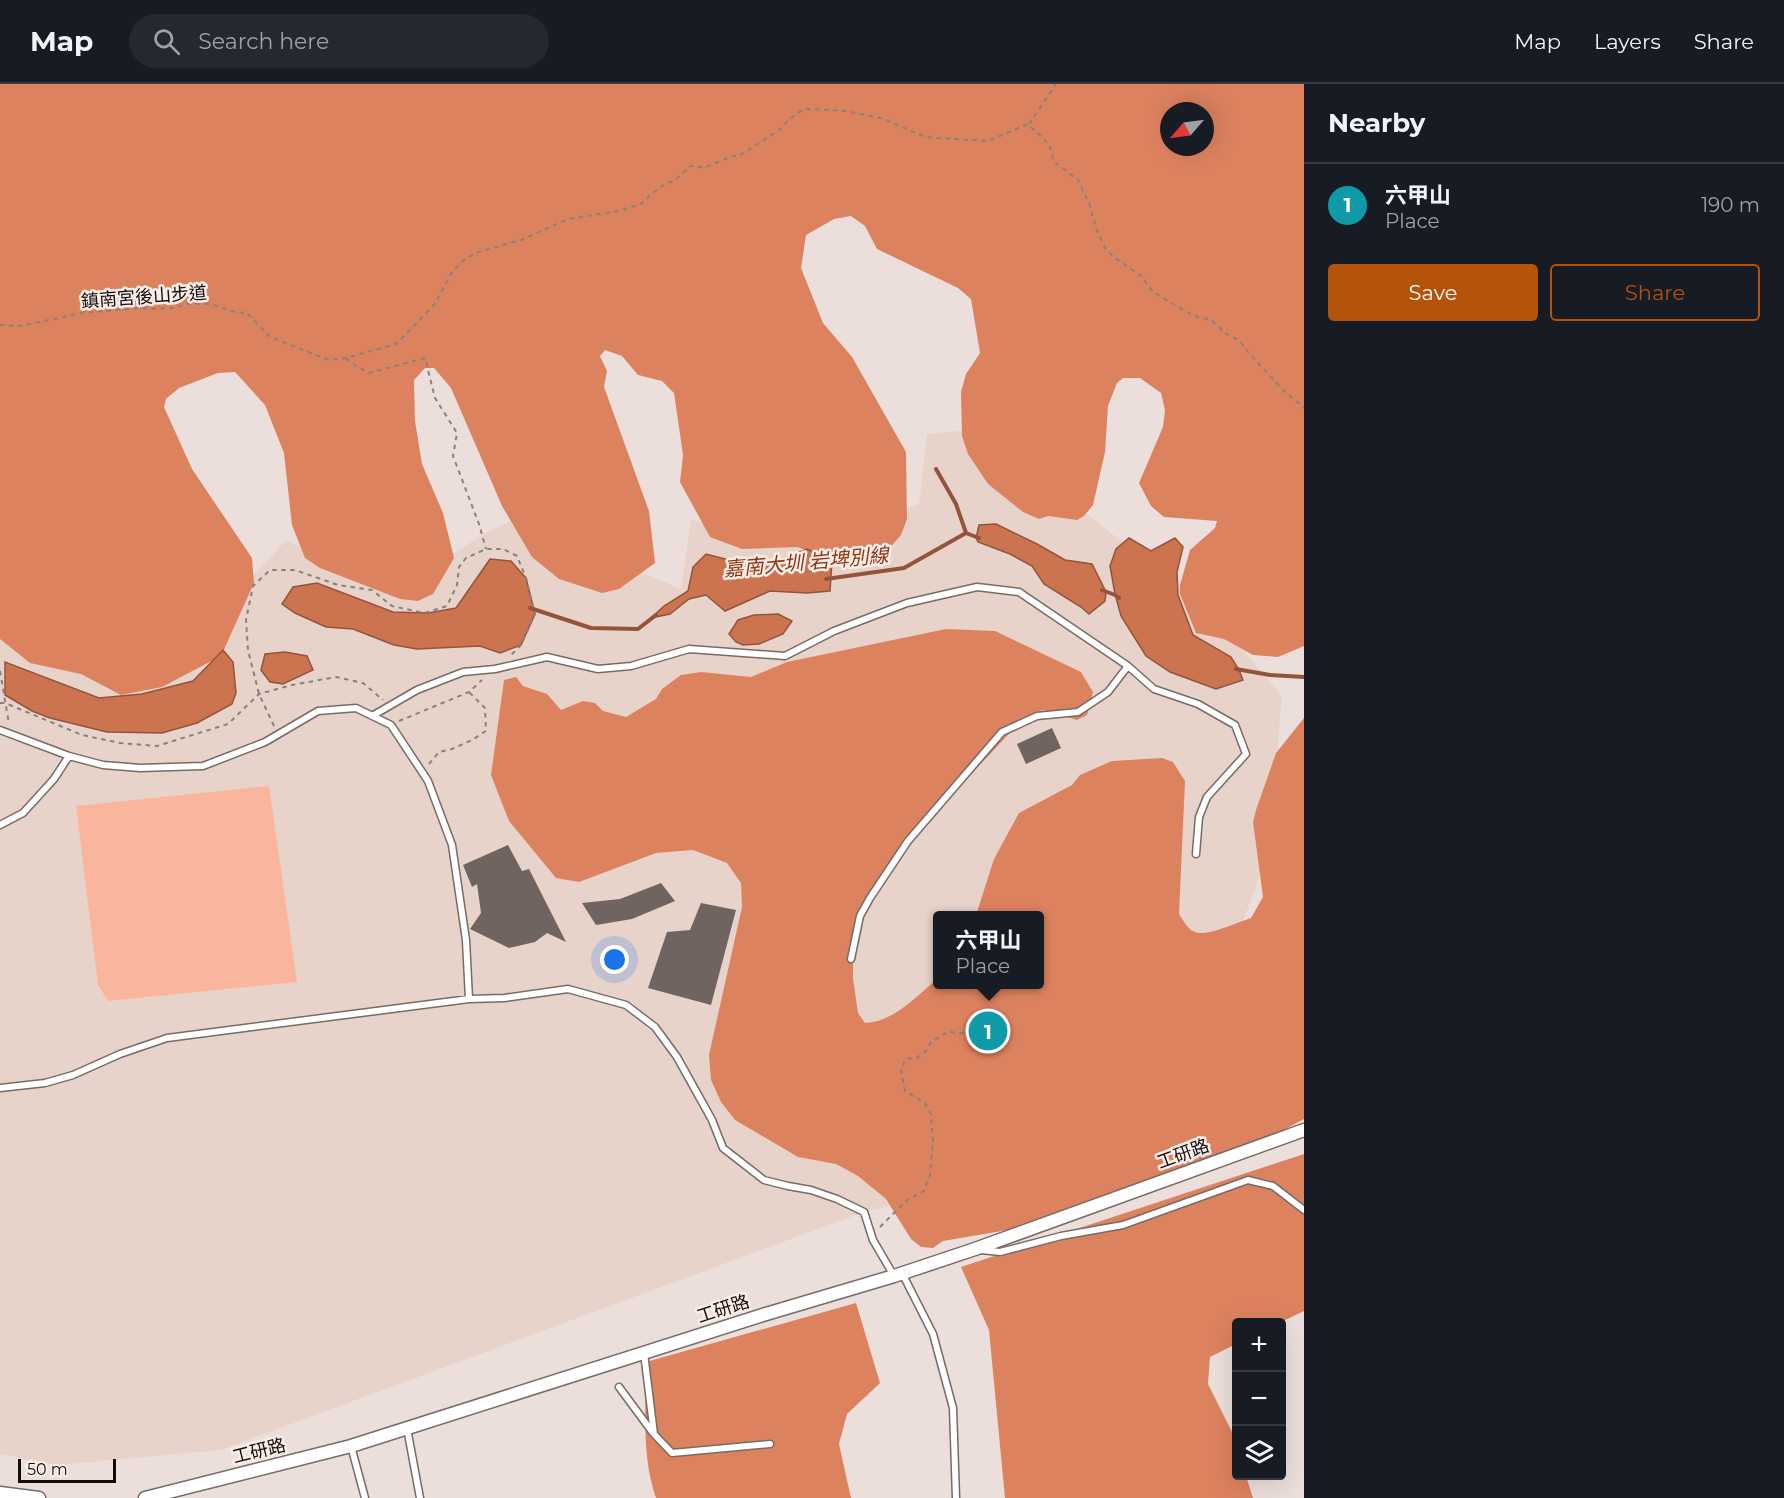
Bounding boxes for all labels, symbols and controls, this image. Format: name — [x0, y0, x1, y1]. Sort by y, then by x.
search box — [129, 14, 549, 68]
text: Map — [30, 24, 93, 58]
icon: search — [150, 25, 183, 58]
text: Search here — [198, 28, 329, 55]
text: Map — [1514, 29, 1561, 54]
text: Layers — [1594, 29, 1661, 54]
text: Share — [1694, 29, 1754, 54]
north arrow — [1160, 102, 1214, 156]
text: Nearby — [1328, 107, 1425, 139]
text: 六甲山 — [1385, 182, 1451, 209]
text: 1 — [1344, 193, 1351, 217]
text: 190 m — [1701, 193, 1760, 217]
text: Place — [1385, 209, 1440, 233]
button: Save — [1328, 264, 1538, 321]
button: Share — [1550, 264, 1760, 321]
street label: 鎮南宮後山步道 — [80, 282, 208, 312]
water label: 嘉南大圳 岩埤別線 — [723, 543, 891, 581]
popup — [933, 911, 1044, 989]
text: 六甲山 — [955, 927, 1022, 954]
your location — [600, 945, 629, 974]
text: Place — [955, 954, 1010, 978]
pin: 1 — [968, 1008, 1008, 1054]
street label: 工研路 — [1154, 1134, 1212, 1174]
street label: 工研路 — [694, 1290, 752, 1328]
map controls — [1232, 1318, 1286, 1480]
button: + — [1232, 1318, 1286, 1372]
button: − — [1232, 1372, 1286, 1426]
button: layers — [1232, 1426, 1286, 1480]
street label: 工研路 — [230, 1434, 288, 1468]
scale bar — [18, 1456, 116, 1484]
text: 50 m — [27, 1460, 68, 1479]

